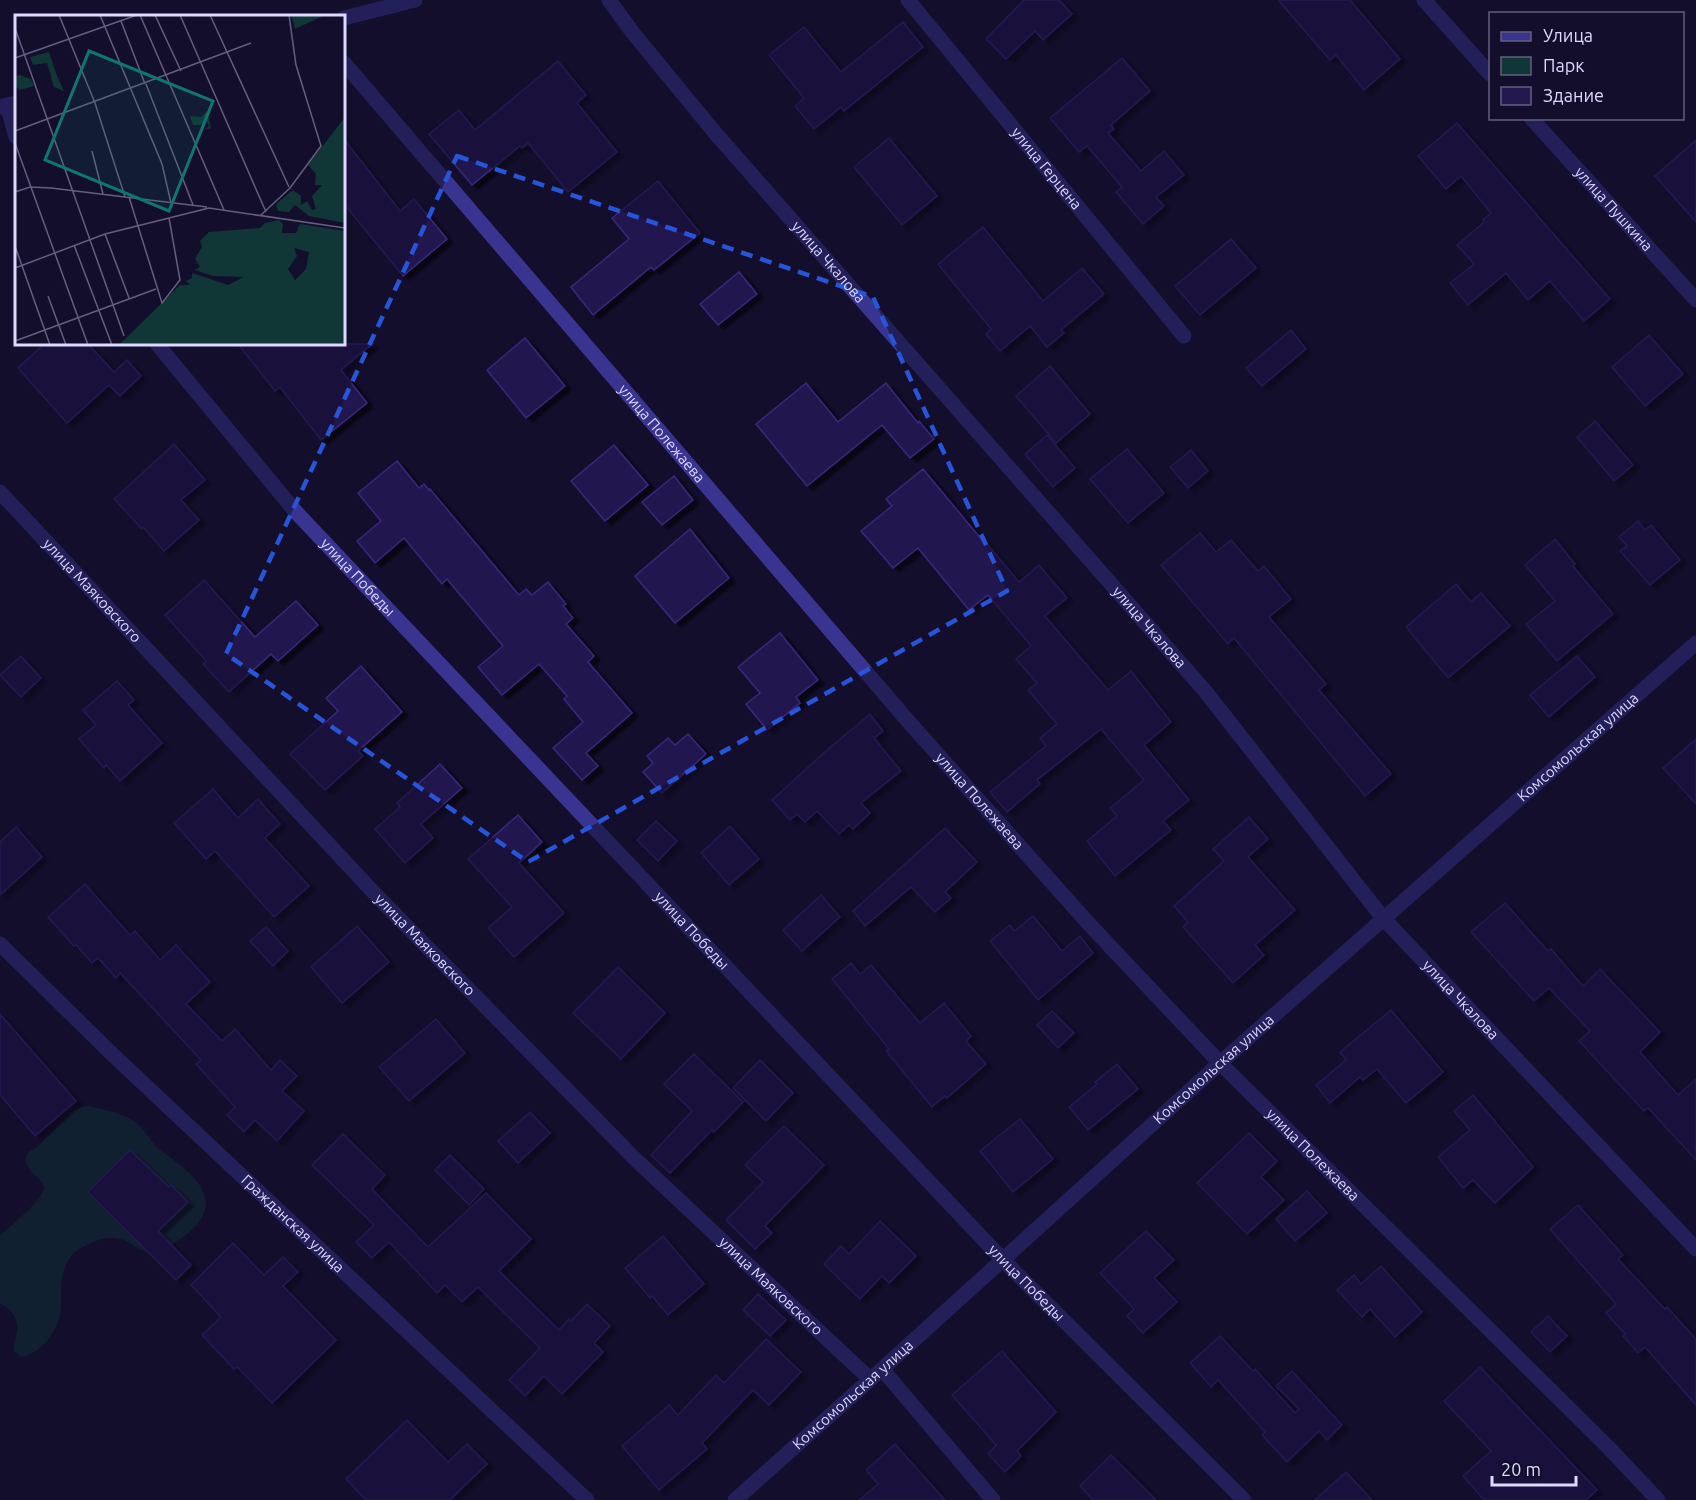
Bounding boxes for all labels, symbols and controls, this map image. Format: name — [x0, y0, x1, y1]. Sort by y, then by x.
legend — [1489, 12, 1684, 120]
inset map — [15, 15, 345, 345]
text: Улица — [1543, 25, 1593, 45]
text: Парк — [1543, 55, 1584, 75]
text: Здание — [1543, 85, 1604, 105]
street label: улица Герцена — [1008, 124, 1085, 213]
street label: улица Пушкина — [1572, 163, 1656, 254]
street label: улица Чкалова — [789, 218, 869, 306]
street label: улица Полежаева — [615, 381, 709, 486]
street label: улица Маяковского — [40, 535, 145, 646]
street label: улица Победы — [317, 535, 399, 619]
street label: улица Чкалова — [1109, 583, 1190, 671]
street label: Комсомольская улица — [1513, 689, 1641, 805]
street label: улица Полежаева — [932, 749, 1027, 853]
street label: улица Победы — [651, 888, 733, 973]
street label: улица Маяковского — [372, 890, 479, 999]
street label: улица Чкалова — [1419, 956, 1502, 1043]
street label: Комсомольская улица — [1150, 1011, 1277, 1127]
street label: улица Полежаева — [1263, 1105, 1363, 1204]
street label: Гражданская улица — [238, 1171, 348, 1276]
street label: улица Маяковского — [716, 1233, 827, 1338]
street label: улица Победы — [985, 1241, 1068, 1324]
street label: Комсомольская улица — [789, 1336, 916, 1453]
scale bar — [1492, 1449, 1576, 1487]
text: 20 m — [1501, 1459, 1541, 1479]

